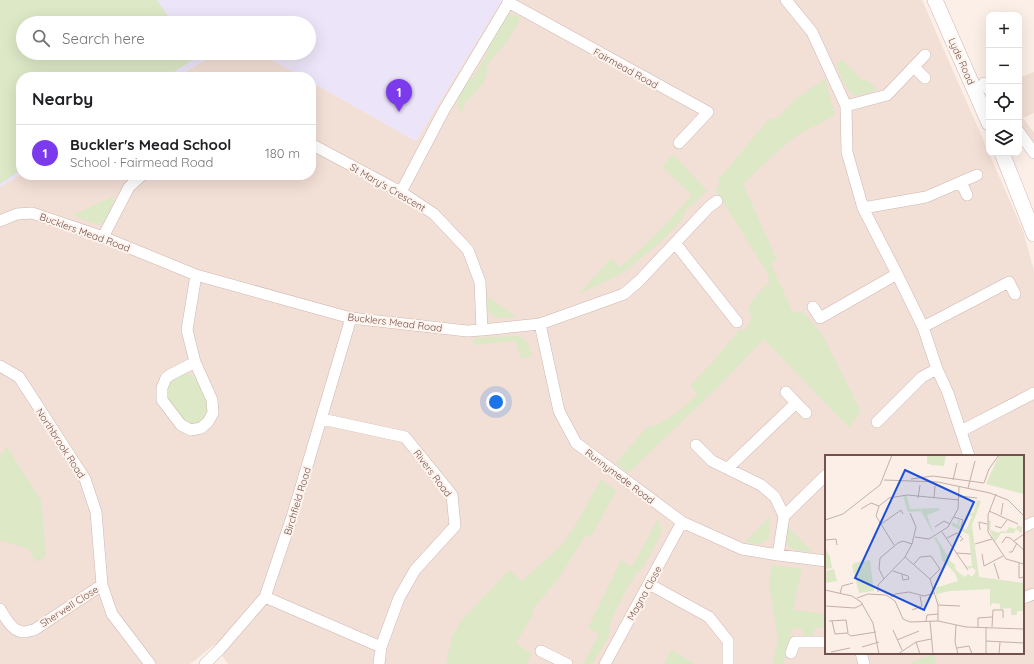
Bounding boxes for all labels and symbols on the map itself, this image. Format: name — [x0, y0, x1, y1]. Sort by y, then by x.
street label: Lyde Road — [945, 36, 978, 87]
street label: Fairmead Road — [591, 45, 660, 92]
pin: 1 — [386, 79, 412, 112]
street label: St Mary's Crescent — [347, 160, 429, 215]
street label: Bucklers Mead Road — [38, 210, 132, 255]
street label: Bucklers Mead Road — [347, 310, 443, 335]
your location — [486, 392, 506, 412]
street label: Northbrook Road — [33, 406, 88, 481]
street label: Runnymede Road — [582, 446, 657, 507]
street label: Rivers Road — [411, 447, 455, 499]
inset map — [825, 455, 1024, 654]
street label: Birchfield Road — [281, 466, 314, 537]
street label: Magna Close — [624, 563, 665, 623]
street label: Sherwell Close — [38, 583, 101, 630]

